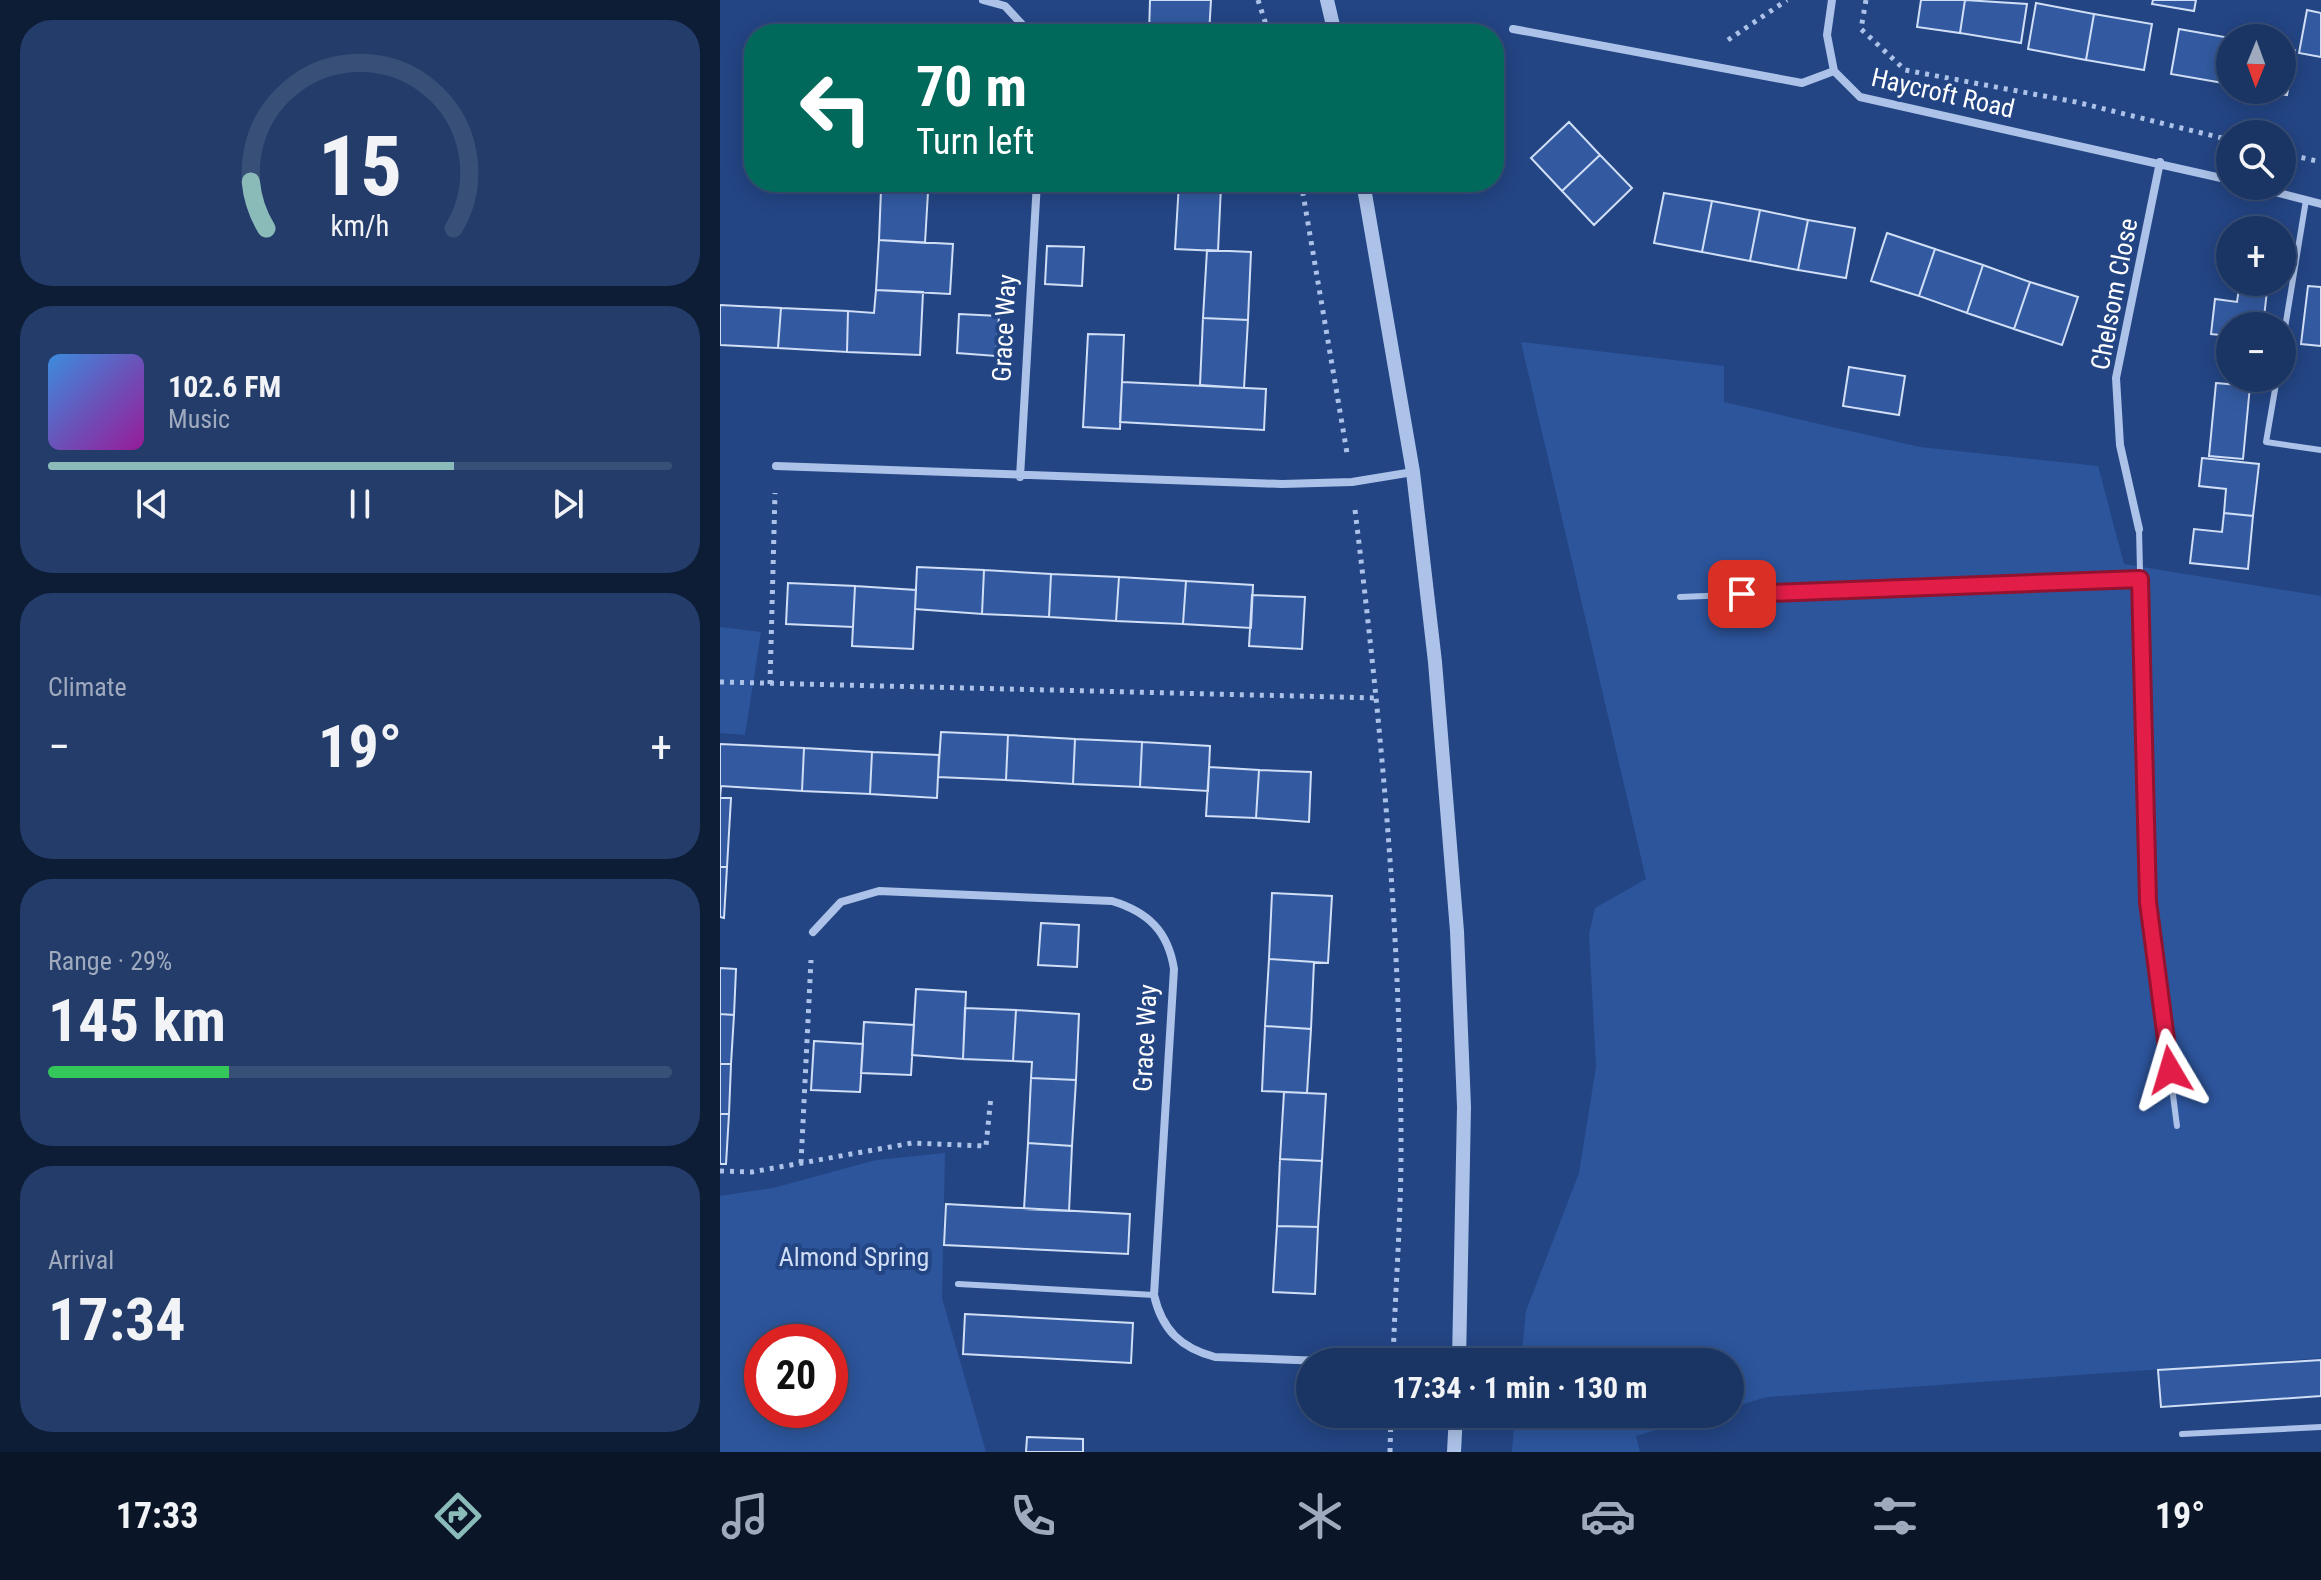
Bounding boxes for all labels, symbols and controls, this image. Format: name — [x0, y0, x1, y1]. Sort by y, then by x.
north arrow — [2216, 24, 2296, 104]
map controls — [2216, 24, 2296, 392]
text: 70 m — [916, 54, 1027, 120]
icon: left — [784, 56, 888, 160]
street label: Haycroft Road — [1869, 62, 2017, 124]
text: 15 — [318, 118, 402, 215]
button: search — [2216, 120, 2296, 200]
text: Turn left — [916, 121, 1034, 163]
text: km/h — [331, 209, 389, 243]
street label: Chelsom Close — [2085, 216, 2143, 372]
button: + — [2216, 216, 2296, 296]
street label: Grace Way — [986, 273, 1022, 383]
button: − — [2216, 312, 2296, 392]
text: 102.6 FM — [168, 369, 281, 404]
text: Music — [168, 404, 230, 434]
icon: previous — [130, 482, 174, 526]
icon: pause — [338, 482, 382, 526]
icon: next — [546, 482, 590, 526]
pin — [1708, 560, 1776, 628]
icon: arrive — [1720, 572, 1764, 616]
text: Climate — [48, 672, 127, 702]
text: 19° — [318, 711, 402, 782]
text: − — [48, 721, 70, 773]
text: + — [650, 721, 672, 773]
text: Range · 29% — [48, 946, 172, 976]
street label: Grace Way — [1127, 983, 1163, 1093]
text: 145 km — [48, 985, 226, 1056]
position arrow — [2128, 1028, 2212, 1112]
park label: Almond Spring — [779, 1242, 929, 1272]
text: Arrival — [48, 1245, 114, 1275]
text: 17:34 — [48, 1284, 186, 1355]
speed limit sign: 20 — [744, 1324, 848, 1428]
text: 17:34 · 1 min · 130 m — [1393, 1370, 1647, 1405]
icon: directions — [430, 1488, 486, 1544]
icon: music — [717, 1488, 773, 1544]
icon: phone — [1005, 1488, 1061, 1544]
icon: climate — [1292, 1488, 1348, 1544]
icon: car — [1580, 1488, 1636, 1544]
icon: filters — [1867, 1488, 1923, 1544]
text: 17:33 — [116, 1495, 198, 1537]
text: 19° — [2155, 1495, 2205, 1537]

